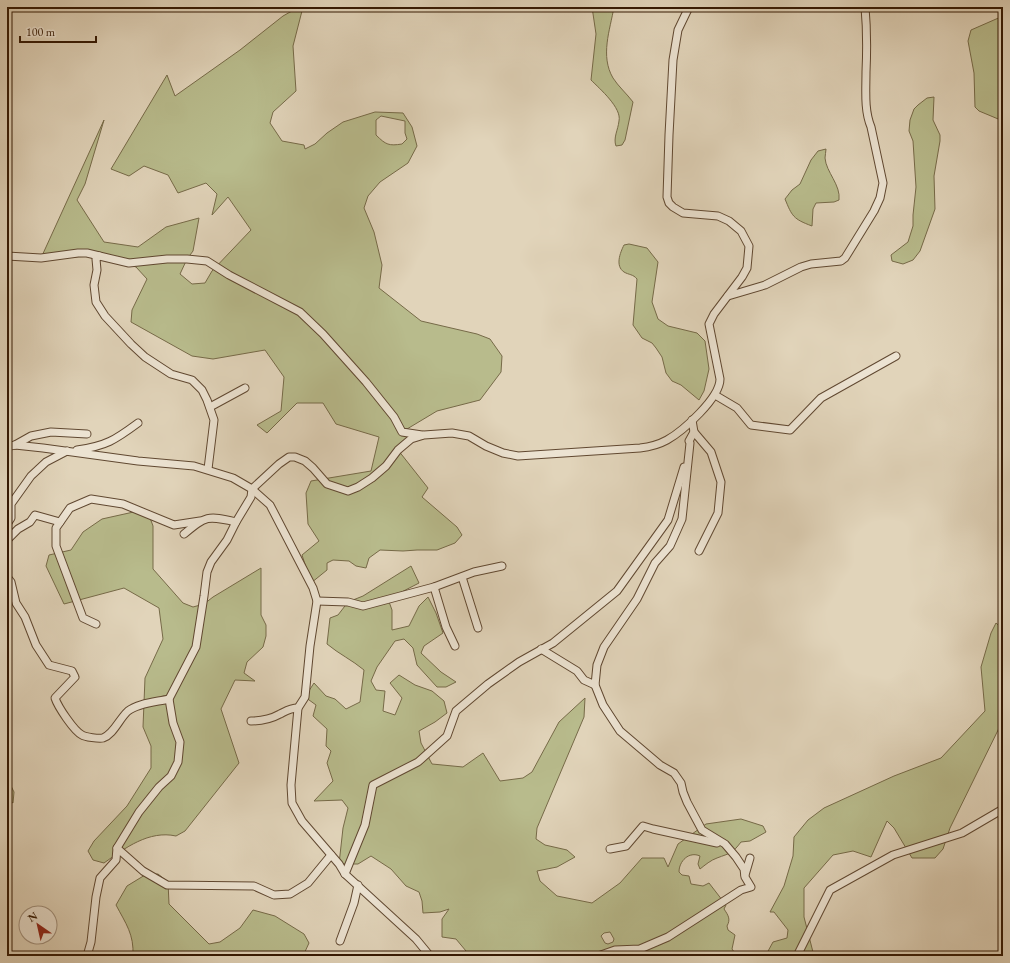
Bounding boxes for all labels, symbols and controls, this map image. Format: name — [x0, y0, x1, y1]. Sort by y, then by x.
scale bar — [20, 18, 96, 44]
text: 100 m — [26, 24, 56, 40]
north arrow — [18, 905, 58, 945]
text: N — [25, 908, 40, 925]

